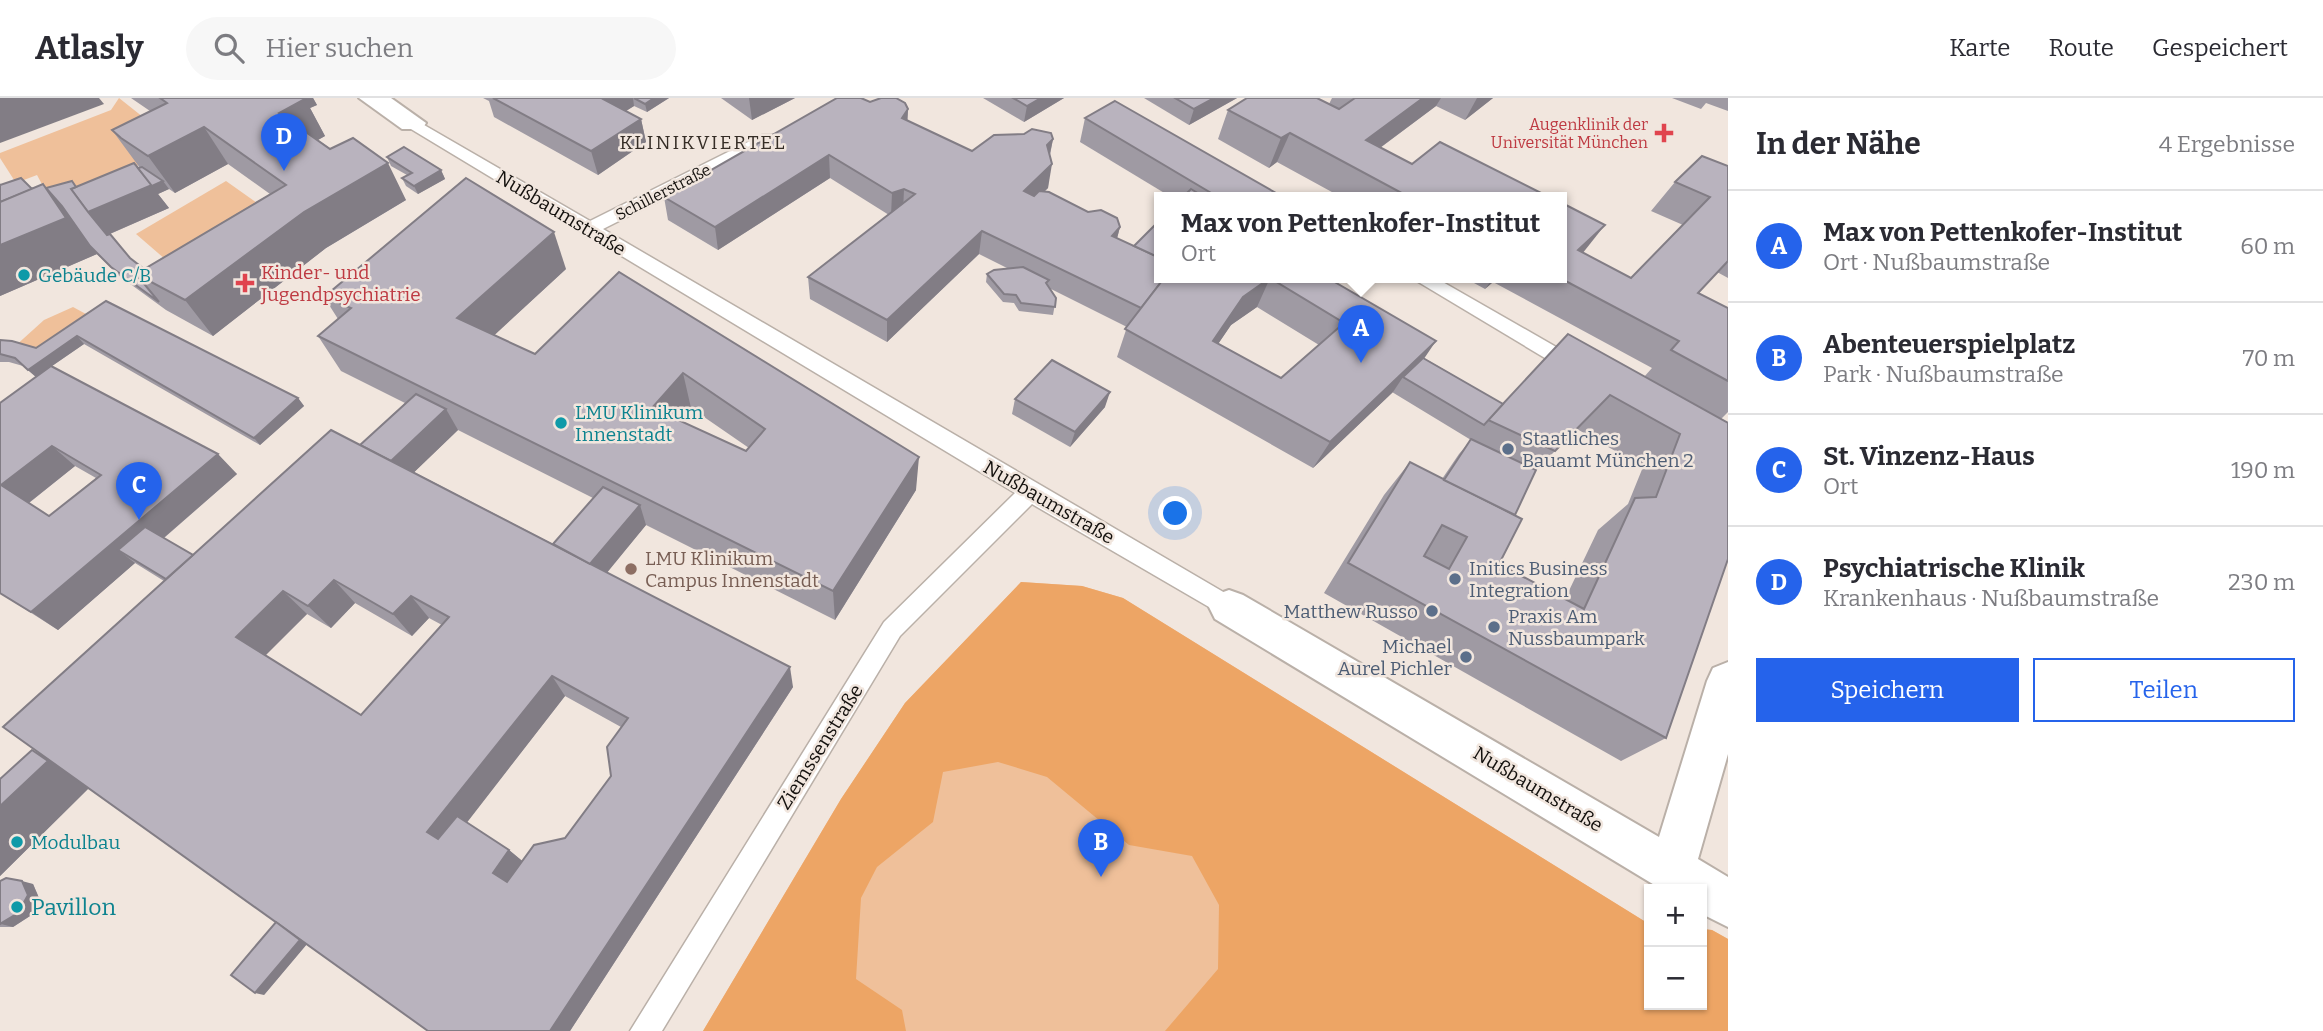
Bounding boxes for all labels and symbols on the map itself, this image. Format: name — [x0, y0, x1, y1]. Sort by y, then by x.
pin: D — [261, 113, 307, 171]
place label: Augenklinik der Universität München — [1491, 115, 1648, 152]
marker: Augenklinik der Universität München — [1654, 123, 1674, 143]
district label: KLINIKVIERTEL — [620, 131, 786, 154]
street label: Schillerstraße — [612, 160, 714, 224]
street label: Nußbaumstraße — [492, 165, 630, 261]
place label: Kinder- und Jugendpsychiatrie — [260, 261, 421, 306]
place label: Gebäude C/B — [38, 264, 151, 287]
marker: Gebäude C/B — [16, 267, 32, 283]
marker: Kinder- und Jugendpsychiatrie — [235, 273, 255, 293]
pin: A — [1338, 305, 1384, 363]
place label: LMU Klinikum Innenstadt — [575, 401, 703, 446]
marker: LMU Klinikum Innenstadt — [553, 415, 569, 431]
place label: Staatliches Bauamt München 2 — [1522, 427, 1694, 472]
marker: Staatliches Bauamt München 2 — [1500, 441, 1516, 457]
street label: Nußbaumstraße — [980, 455, 1118, 549]
pin: C — [116, 462, 162, 520]
your location — [1158, 496, 1192, 530]
place label: LMU Klinikum Campus Innenstadt — [645, 547, 819, 592]
place label: Initics Business Integration — [1469, 557, 1608, 602]
marker: LMU Klinikum Campus Innenstadt — [623, 561, 639, 577]
marker: Initics Business Integration — [1447, 571, 1463, 587]
place label: Matthew Russo — [1284, 600, 1418, 623]
marker: Matthew Russo — [1424, 603, 1440, 619]
place label: Praxis Am Nussbaumpark — [1508, 605, 1645, 650]
marker: Praxis Am Nussbaumpark — [1486, 619, 1502, 635]
place label: Michael Aurel Pichler — [1337, 635, 1453, 680]
marker: Michael Aurel Pichler — [1458, 649, 1474, 665]
street label: Ziemssenstraße — [772, 680, 868, 814]
street label: Nußbaumstraße — [1469, 741, 1607, 837]
pin: B — [1078, 819, 1124, 877]
place label: Modulbau — [31, 831, 120, 854]
marker: Modulbau — [9, 834, 25, 850]
place label: Pavillon — [31, 893, 116, 921]
marker: Pavillon — [9, 899, 25, 915]

